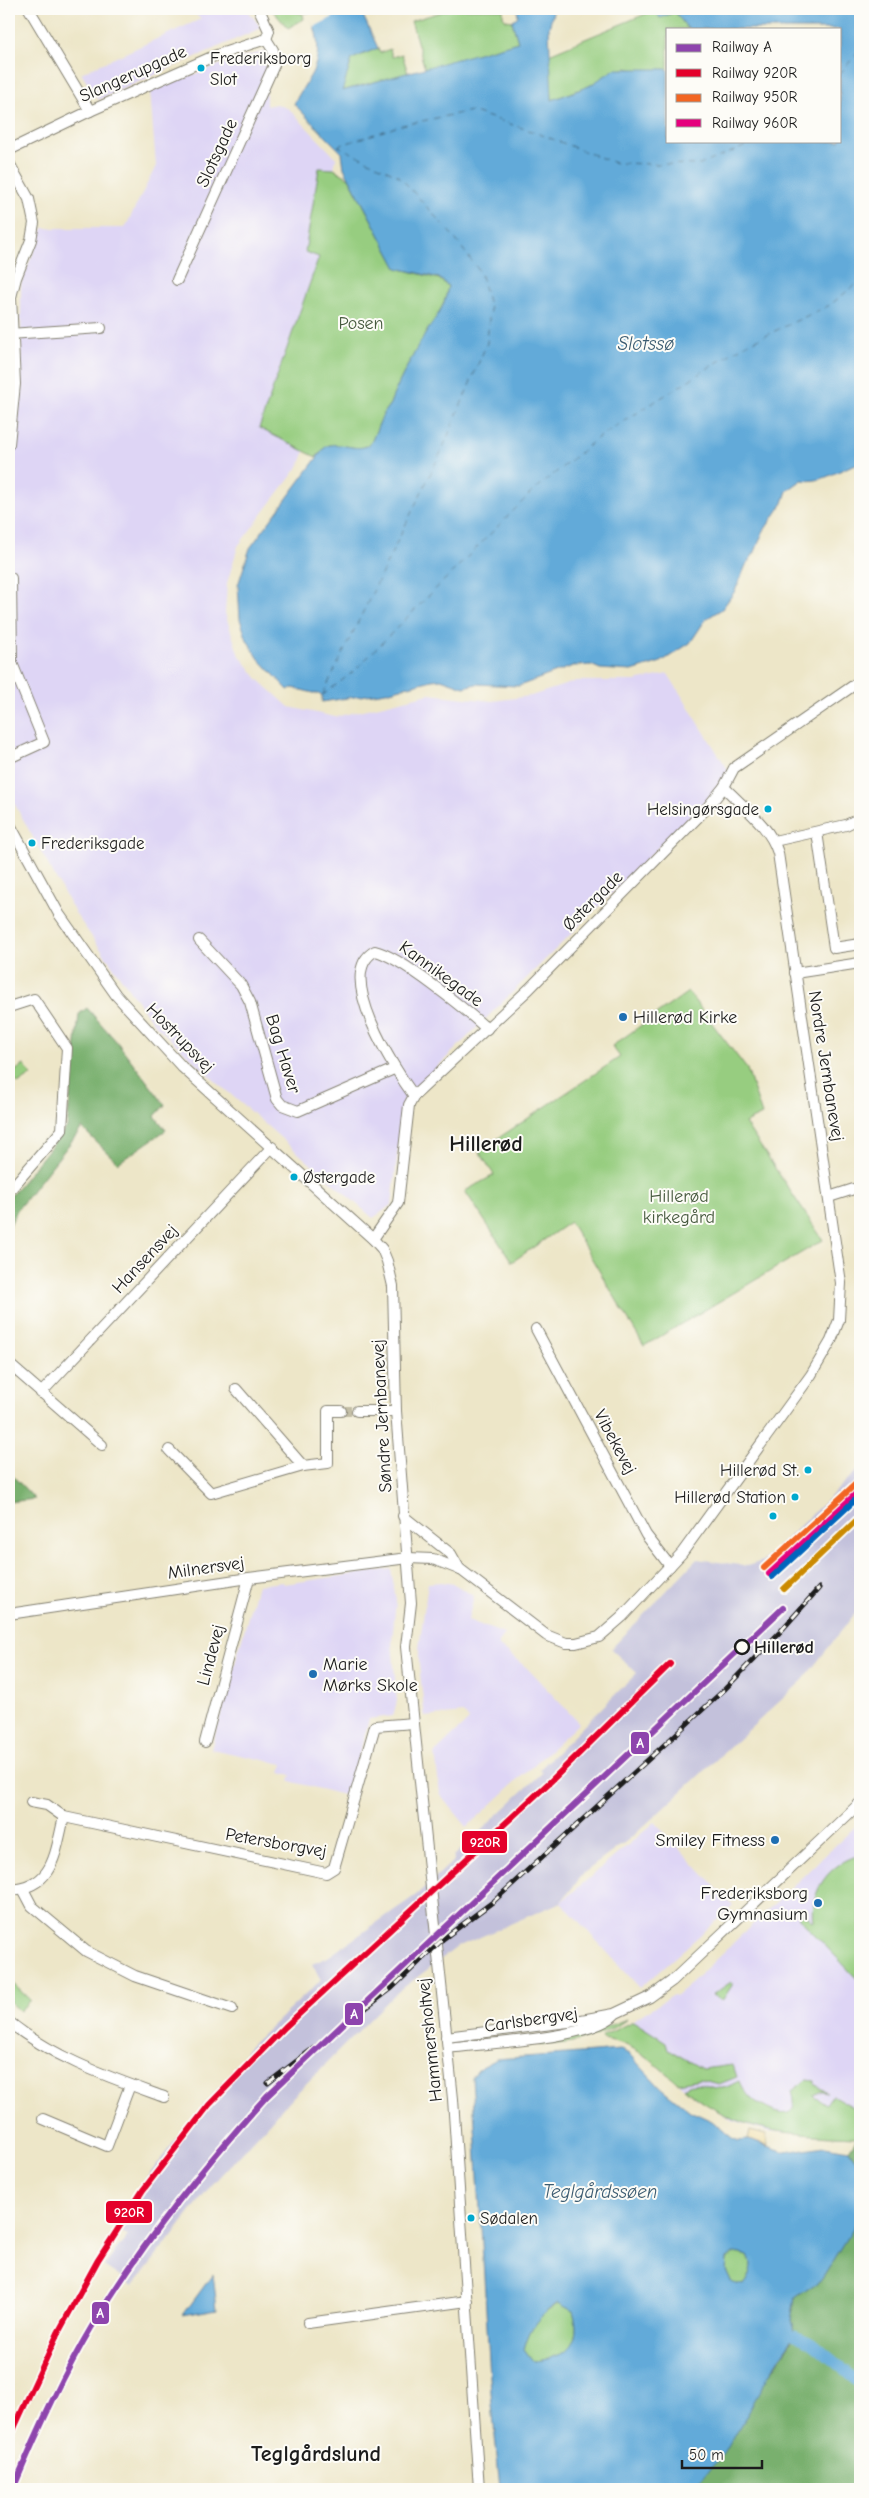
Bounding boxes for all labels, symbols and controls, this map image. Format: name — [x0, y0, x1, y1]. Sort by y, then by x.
legend — [666, 28, 842, 142]
text: Railway A — [712, 38, 772, 56]
street label: Slangerupgade — [76, 41, 190, 107]
place label: Frederiksborg Slot — [210, 49, 312, 89]
marker: Frederiksborg Slot — [196, 63, 206, 73]
text: Railway 920R — [712, 64, 797, 82]
text: Railway 950R — [712, 88, 798, 106]
text: Railway 960R — [712, 114, 798, 132]
street label: Slotsgade — [192, 115, 242, 191]
park label: Posen — [338, 313, 384, 334]
water label: Slotssø — [618, 333, 674, 355]
place label: Helsingørsgade — [647, 800, 759, 819]
marker: Helsingørsgade — [763, 804, 773, 814]
place label: Frederiksgade — [41, 834, 144, 853]
marker: Frederiksgade — [27, 838, 37, 848]
street label: Østergade — [559, 867, 627, 935]
street label: Kannikegade — [395, 937, 487, 1011]
street label: Nordre Jernbanevej — [804, 989, 848, 1143]
street label: Hostrupsvej — [142, 999, 218, 1077]
place label: Hillerød Kirke — [633, 1007, 737, 1028]
marker: Hillerød Kirke — [617, 1011, 629, 1023]
street label: Bag Haver — [261, 1012, 305, 1097]
district label: Hillerød — [449, 1131, 523, 1157]
place label: Østergade — [303, 1168, 375, 1187]
marker: Østergade — [289, 1172, 299, 1182]
park label: Hillerød kirkegård — [643, 1186, 715, 1228]
street label: Hansensvej — [108, 1220, 182, 1298]
street label: Søndre Jernbanevej — [367, 1339, 397, 1493]
street label: Vibekevej — [589, 1406, 641, 1478]
place label: Hillerød St. — [720, 1461, 799, 1480]
marker: Hillerød St. — [803, 1465, 813, 1475]
place label: Hillerød Station — [674, 1488, 786, 1507]
marker: Hillerød Station — [790, 1492, 800, 1502]
unlabelled marker — [768, 1511, 778, 1521]
street label: Milnersvej — [166, 1552, 246, 1584]
street label: Lindevej — [193, 1622, 229, 1688]
place label: Hillerød — [754, 1637, 814, 1658]
marker: Hillerød — [734, 1639, 750, 1655]
place label: Marie Mørks Skole — [323, 1654, 418, 1696]
marker: Marie Mørks Skole — [307, 1668, 319, 1680]
line badge: A — [630, 1731, 650, 1755]
text: A — [636, 1735, 644, 1752]
street label: Petersborgvej — [224, 1824, 328, 1862]
line badge: 920R — [461, 1830, 508, 1854]
place label: Smiley Fitness — [656, 1830, 765, 1851]
text: 920R — [470, 1834, 500, 1851]
marker: Smiley Fitness — [769, 1834, 781, 1846]
place label: Frederiksborg Gymnasium — [701, 1883, 808, 1925]
marker: Frederiksborg Gymnasium — [812, 1897, 824, 1909]
street label: Hammersholtvej — [413, 1977, 447, 2103]
line badge: A — [344, 2002, 364, 2026]
street label: Carlsbergvej — [483, 2003, 579, 2037]
text: A — [350, 2006, 358, 2023]
water label: Teglgårdssøen — [543, 2181, 657, 2203]
line badge: 920R — [105, 2200, 153, 2224]
text: 920R — [114, 2204, 144, 2221]
place label: Sødalen — [480, 2209, 538, 2228]
marker: Sødalen — [466, 2213, 476, 2223]
line badge: A — [91, 2301, 110, 2325]
text: A — [96, 2305, 104, 2322]
scale bar — [682, 2438, 762, 2470]
district label: Teglgårdslund — [251, 2441, 381, 2467]
text: 50 m — [689, 2446, 724, 2464]

